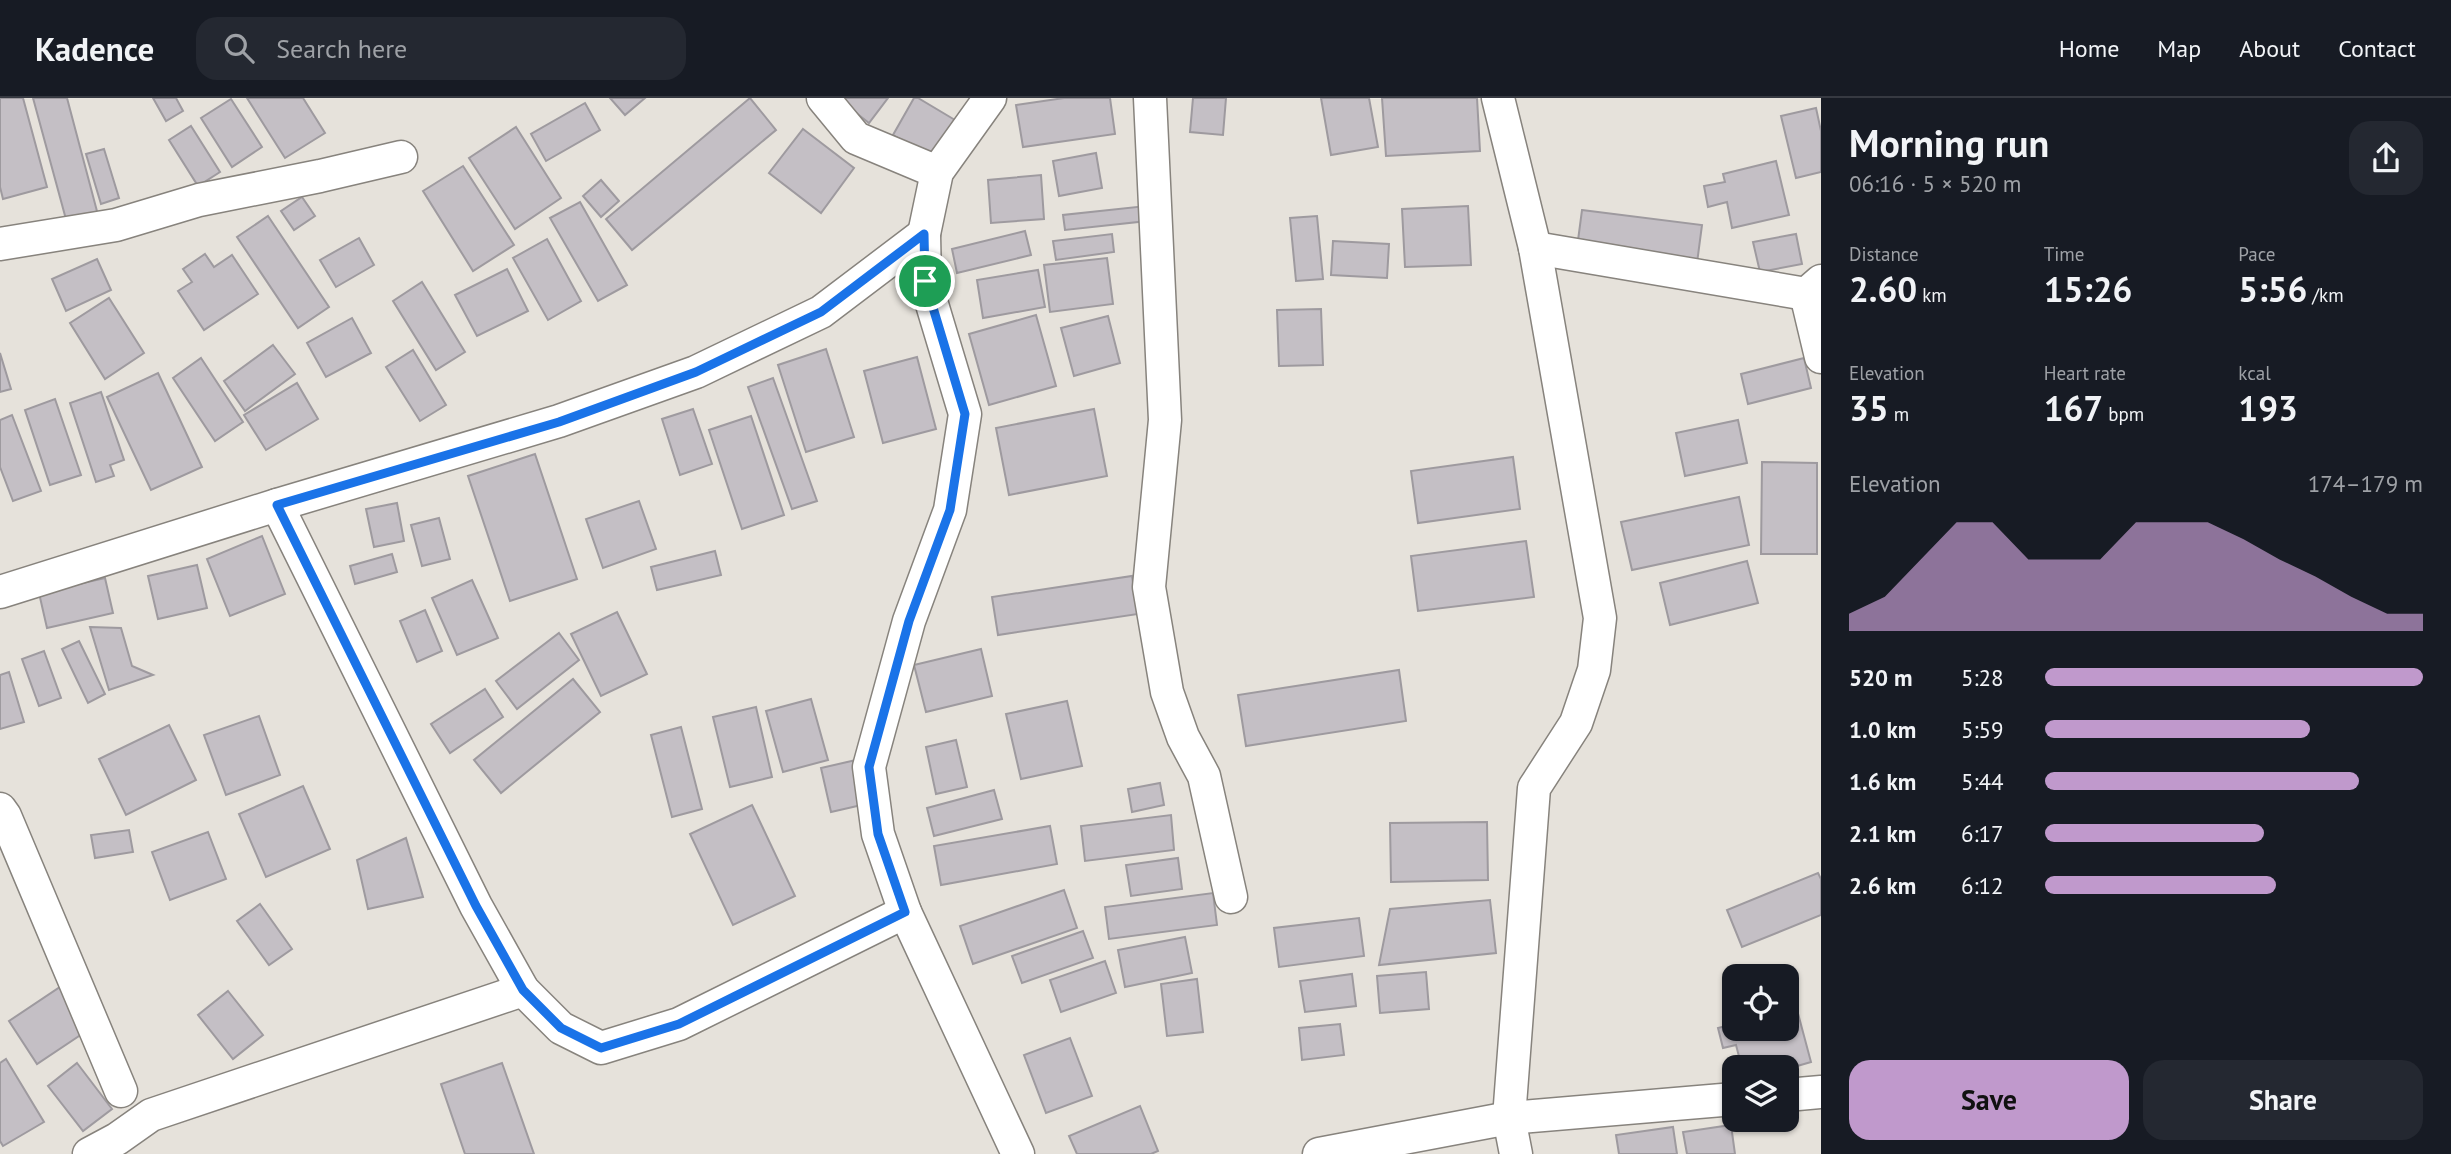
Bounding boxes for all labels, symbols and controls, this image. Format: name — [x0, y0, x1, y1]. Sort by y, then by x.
search box — [196, 17, 686, 80]
text: Kadence — [35, 27, 154, 70]
icon: search — [220, 29, 258, 67]
text: Search here — [276, 32, 407, 65]
text: Home — [2059, 33, 2119, 64]
text: Map — [2157, 33, 2201, 64]
text: About — [2239, 33, 2300, 64]
text: Contact — [2338, 33, 2416, 64]
text: Morning run — [1849, 118, 2049, 167]
button: share — [2349, 121, 2423, 195]
text: 06:16 · 5 × 520 m — [1849, 169, 2021, 198]
text: Distance — [1849, 242, 1919, 266]
text: Time — [2044, 242, 2084, 266]
text: Pace — [2238, 242, 2276, 266]
pin — [895, 251, 955, 311]
icon: arrive — [906, 262, 944, 300]
text: 2.60 — [1849, 266, 1917, 312]
text: 15:26 — [2044, 266, 2132, 312]
text: 5:56 — [2238, 266, 2307, 312]
text: km — [1917, 283, 1947, 307]
text: /km — [2307, 283, 2344, 307]
text: Elevation — [1849, 361, 1925, 385]
text: Heart rate — [2044, 361, 2126, 385]
text: kcal — [2238, 361, 2271, 385]
text: 35 — [1849, 385, 1889, 431]
text: 167 — [2044, 385, 2103, 431]
text: 193 — [2238, 385, 2298, 431]
text: m — [1889, 402, 1909, 426]
text: bpm — [2103, 402, 2144, 426]
text: Elevation — [1849, 469, 1941, 498]
text: 174–179 m — [2308, 469, 2423, 498]
text: 520 m — [1849, 663, 1912, 692]
text: 5:28 — [1961, 663, 2004, 692]
text: 1.0 km — [1849, 715, 1916, 744]
text: 5:59 — [1961, 715, 2004, 744]
text: 1.6 km — [1849, 767, 1916, 796]
text: 5:44 — [1961, 767, 2004, 796]
text: 2.1 km — [1849, 819, 1916, 848]
text: 6:17 — [1961, 819, 2004, 848]
text: 2.6 km — [1849, 871, 1916, 900]
text: 6:12 — [1961, 871, 2004, 900]
map controls — [1722, 964, 1799, 1132]
button: locate — [1722, 964, 1799, 1041]
button: layers — [1722, 1055, 1799, 1132]
button: Save — [1849, 1060, 2129, 1140]
button: Share — [2143, 1060, 2423, 1140]

